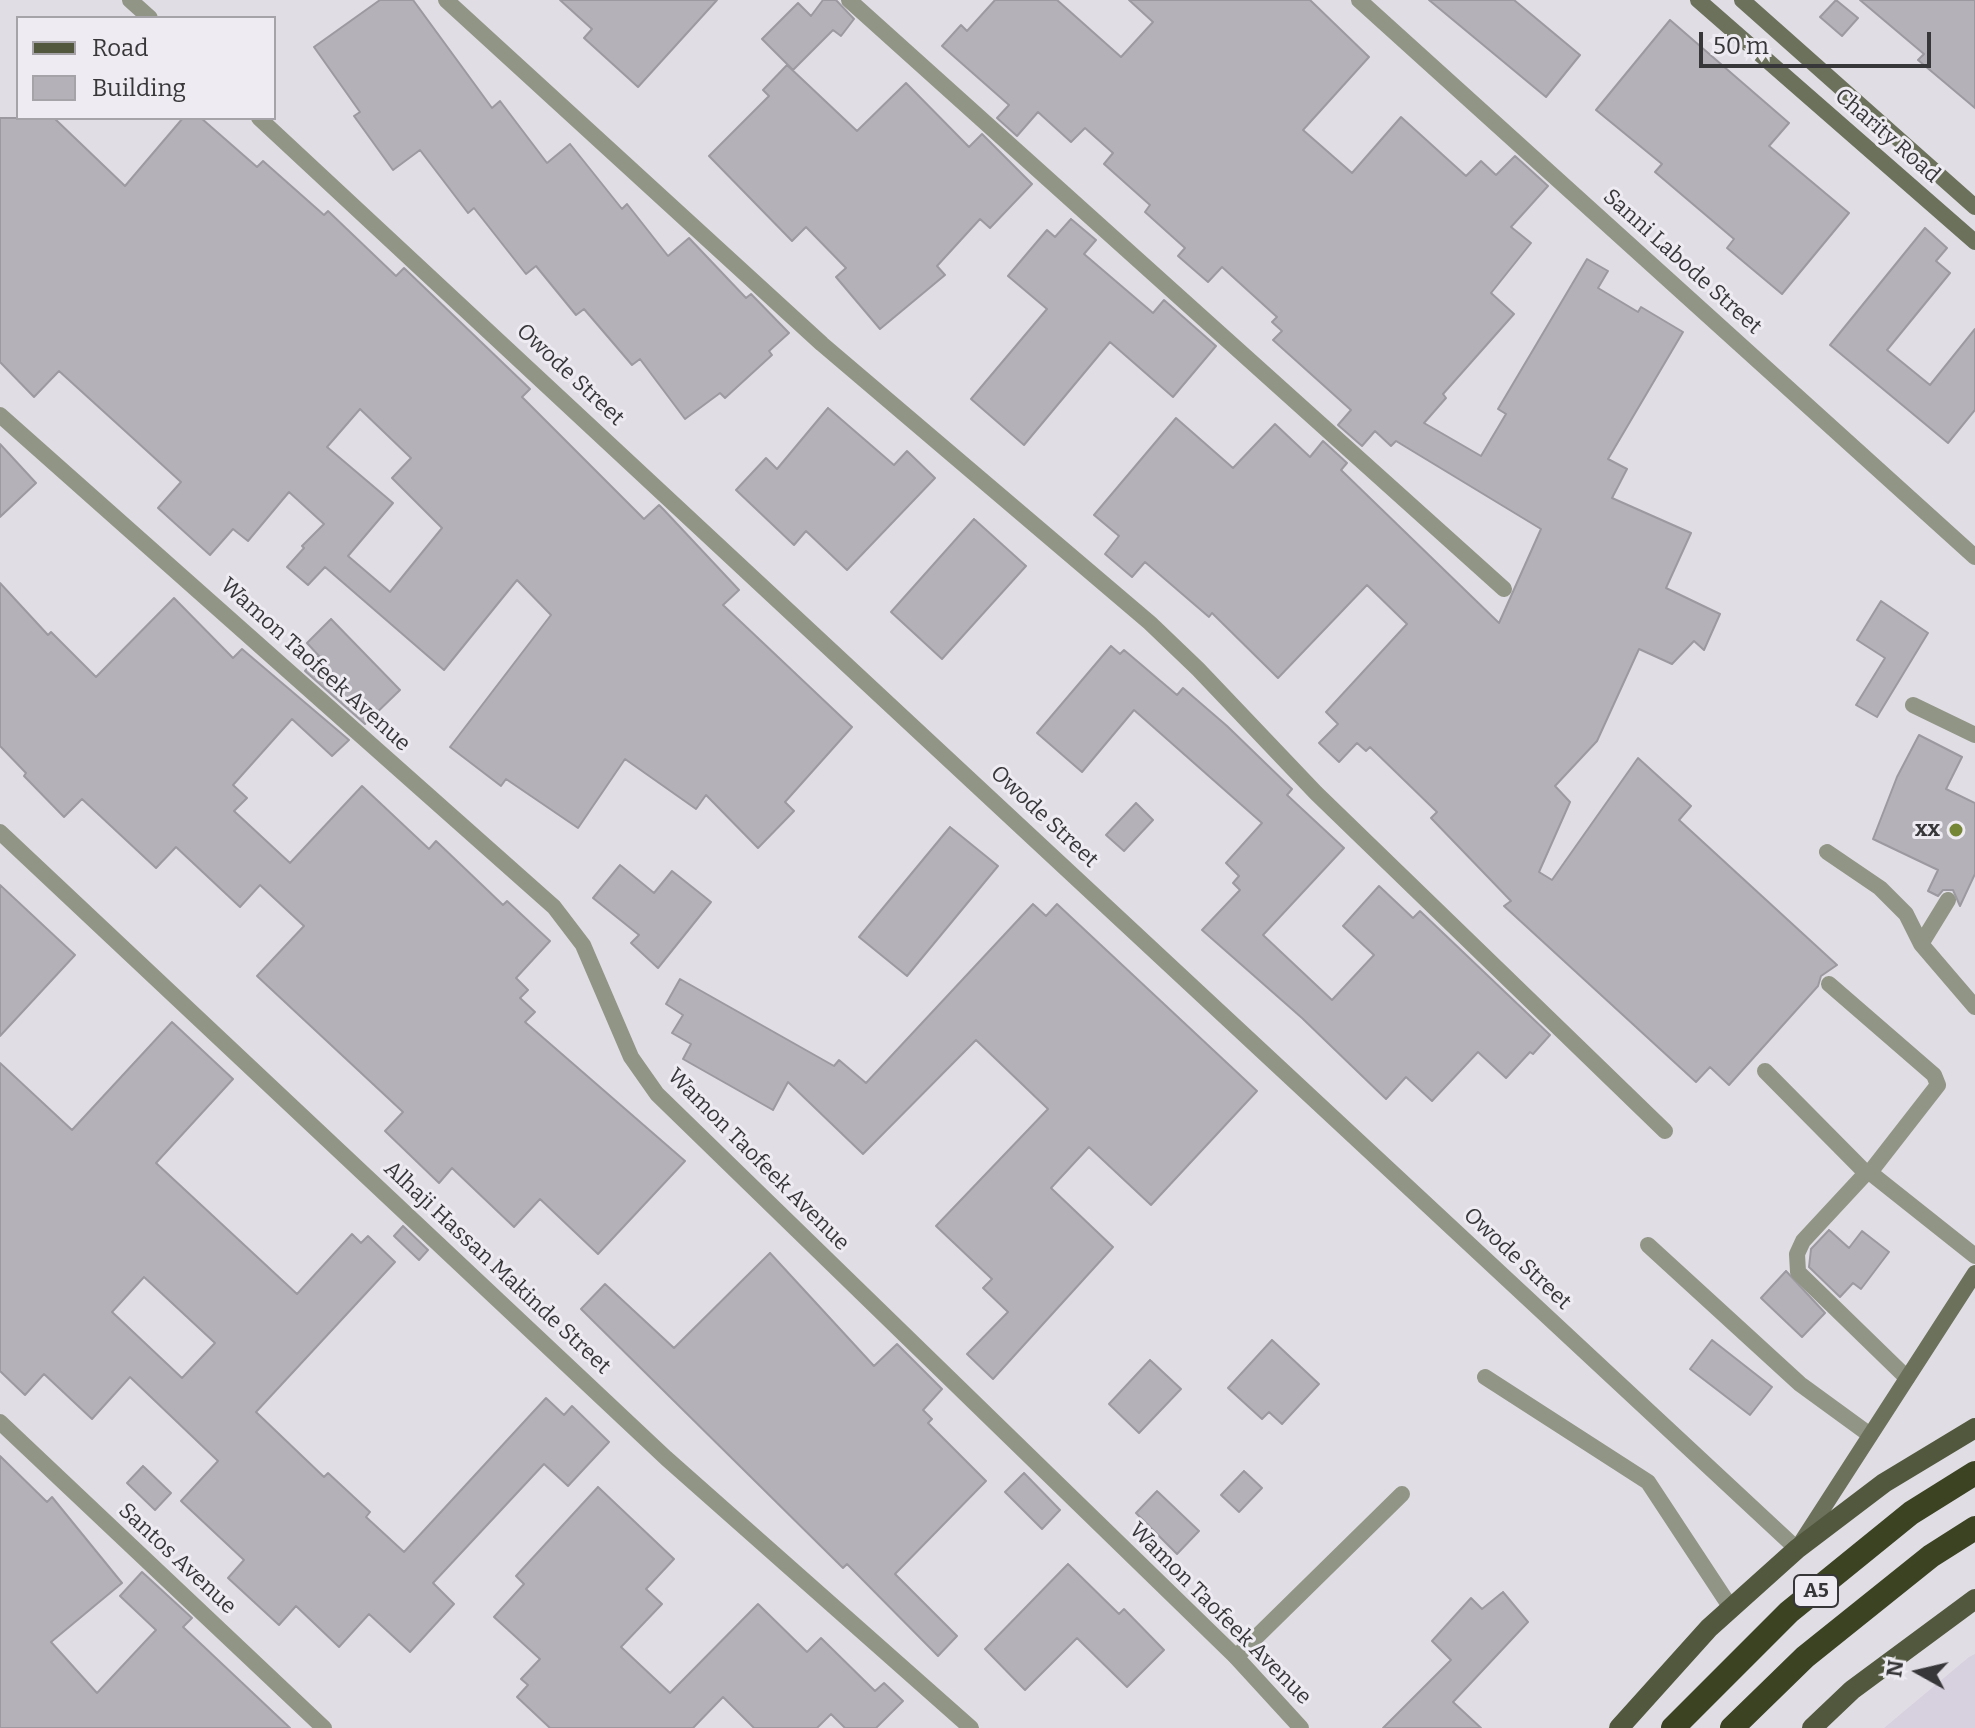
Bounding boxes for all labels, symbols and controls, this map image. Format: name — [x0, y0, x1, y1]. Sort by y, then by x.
legend — [16, 16, 276, 120]
scale bar — [1703, 16, 1935, 66]
text: 50 m — [1713, 32, 1769, 60]
text: Road — [92, 34, 148, 62]
text: Building — [92, 74, 186, 102]
street label: Charity Road — [1829, 83, 1945, 189]
street label: Sanni Labode Street — [1597, 184, 1767, 340]
street label: Owode Street — [511, 318, 629, 432]
street label: Wamon Taofeek Avenue — [215, 573, 415, 757]
street label: Owode Street — [985, 760, 1103, 874]
place label: xx — [1915, 817, 1940, 843]
marker: xx — [1947, 821, 1965, 839]
street label: Wamon Taofeek Avenue — [661, 1063, 855, 1257]
street label: Alhaji Hassan Makinde Street — [378, 1156, 616, 1380]
street label: Owode Street — [1458, 1202, 1576, 1316]
street label: Santos Avenue — [113, 1498, 241, 1620]
street label: Wamon Taofeek Avenue — [1123, 1517, 1317, 1711]
road number: A5 — [1794, 1575, 1838, 1607]
north arrow — [1879, 1632, 1959, 1712]
text: N — [1880, 1658, 1909, 1679]

